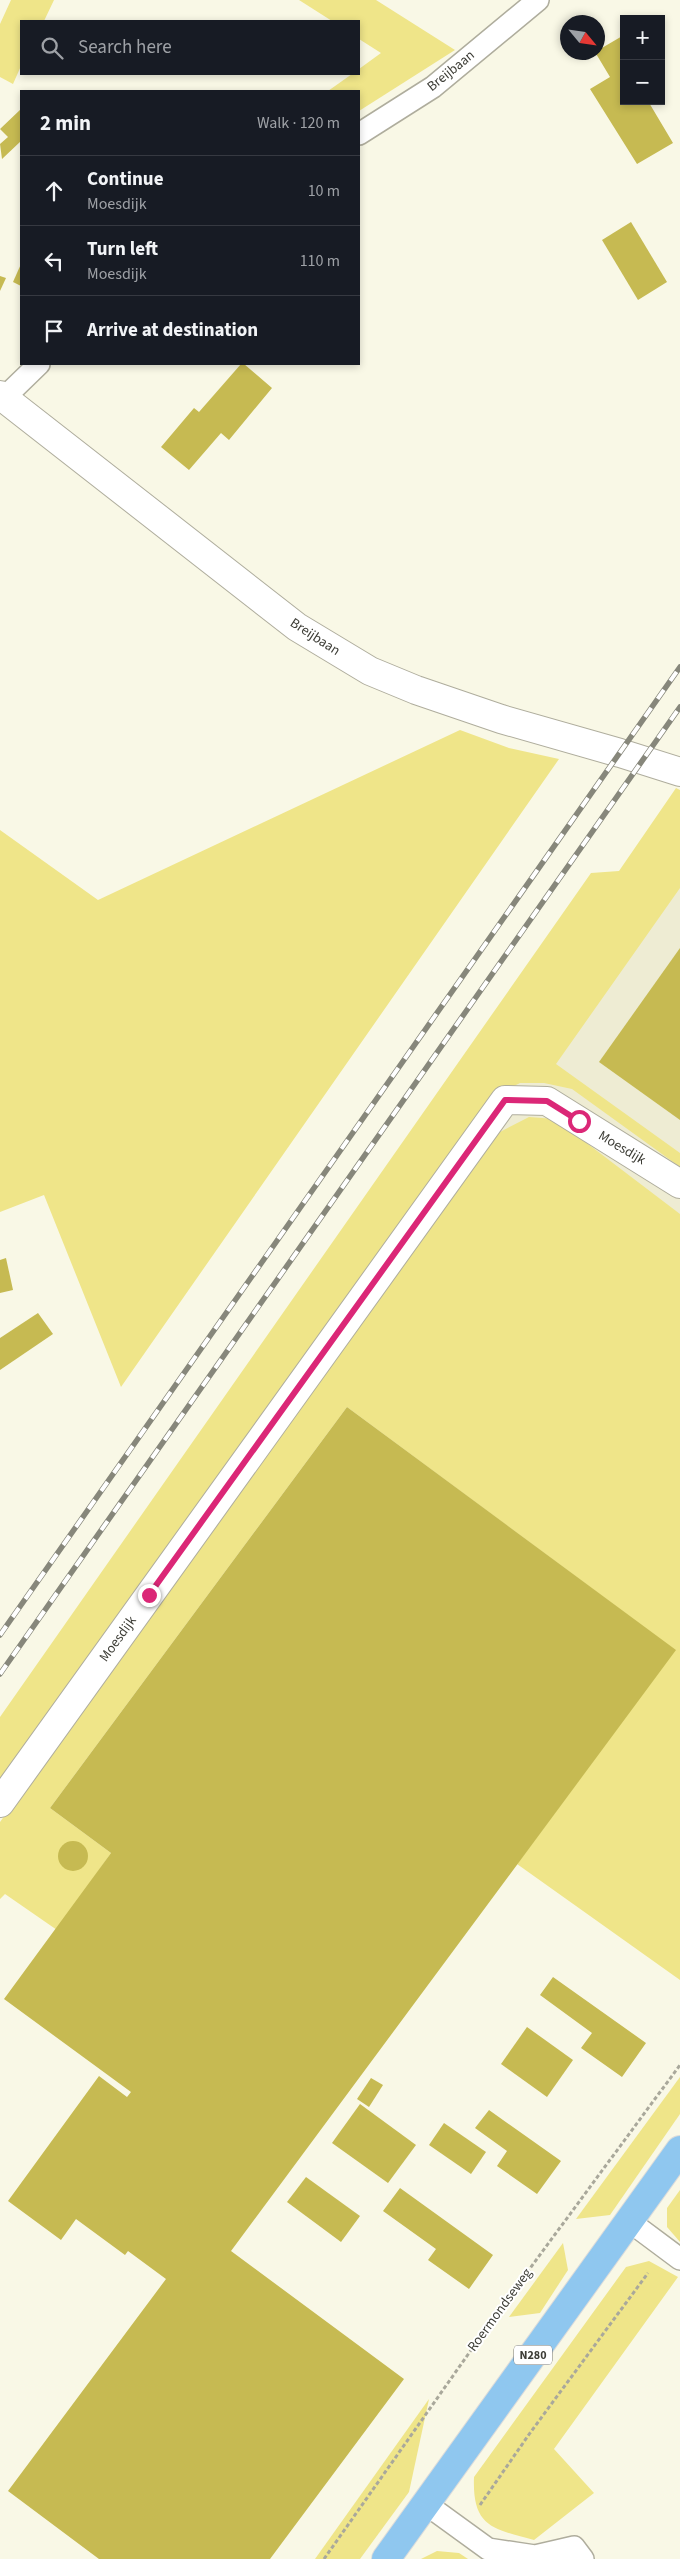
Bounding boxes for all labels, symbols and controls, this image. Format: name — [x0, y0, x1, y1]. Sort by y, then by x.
north arrow — [560, 15, 605, 60]
map controls — [620, 15, 665, 105]
button: + — [620, 15, 665, 60]
search box — [20, 20, 360, 75]
icon: search — [38, 34, 66, 62]
text: Search here — [78, 34, 172, 61]
street label: Breijbaan — [423, 46, 479, 96]
button: − — [620, 60, 665, 105]
text: 2 min — [40, 108, 91, 138]
text: Walk · 120 m — [257, 112, 340, 134]
text: Continue — [87, 166, 164, 193]
icon: ahead — [40, 177, 68, 205]
text: 10 m — [308, 180, 340, 202]
text: Moesdijk — [87, 193, 147, 215]
text: Turn left — [87, 236, 158, 263]
icon: left — [40, 247, 68, 275]
text: 110 m — [300, 250, 340, 272]
text: Moesdijk — [87, 263, 147, 285]
icon: arrive — [40, 317, 68, 345]
text: Arrive at destination — [87, 317, 258, 344]
street label: Breijbaan — [286, 613, 344, 661]
route start — [568, 1110, 591, 1133]
street label: Moesdijk — [594, 1126, 650, 1170]
route end — [138, 1584, 161, 1607]
street label: Moesdijk — [95, 1612, 141, 1666]
street label: Roermondseweg — [463, 2264, 537, 2356]
road number: N280 — [514, 2346, 552, 2364]

